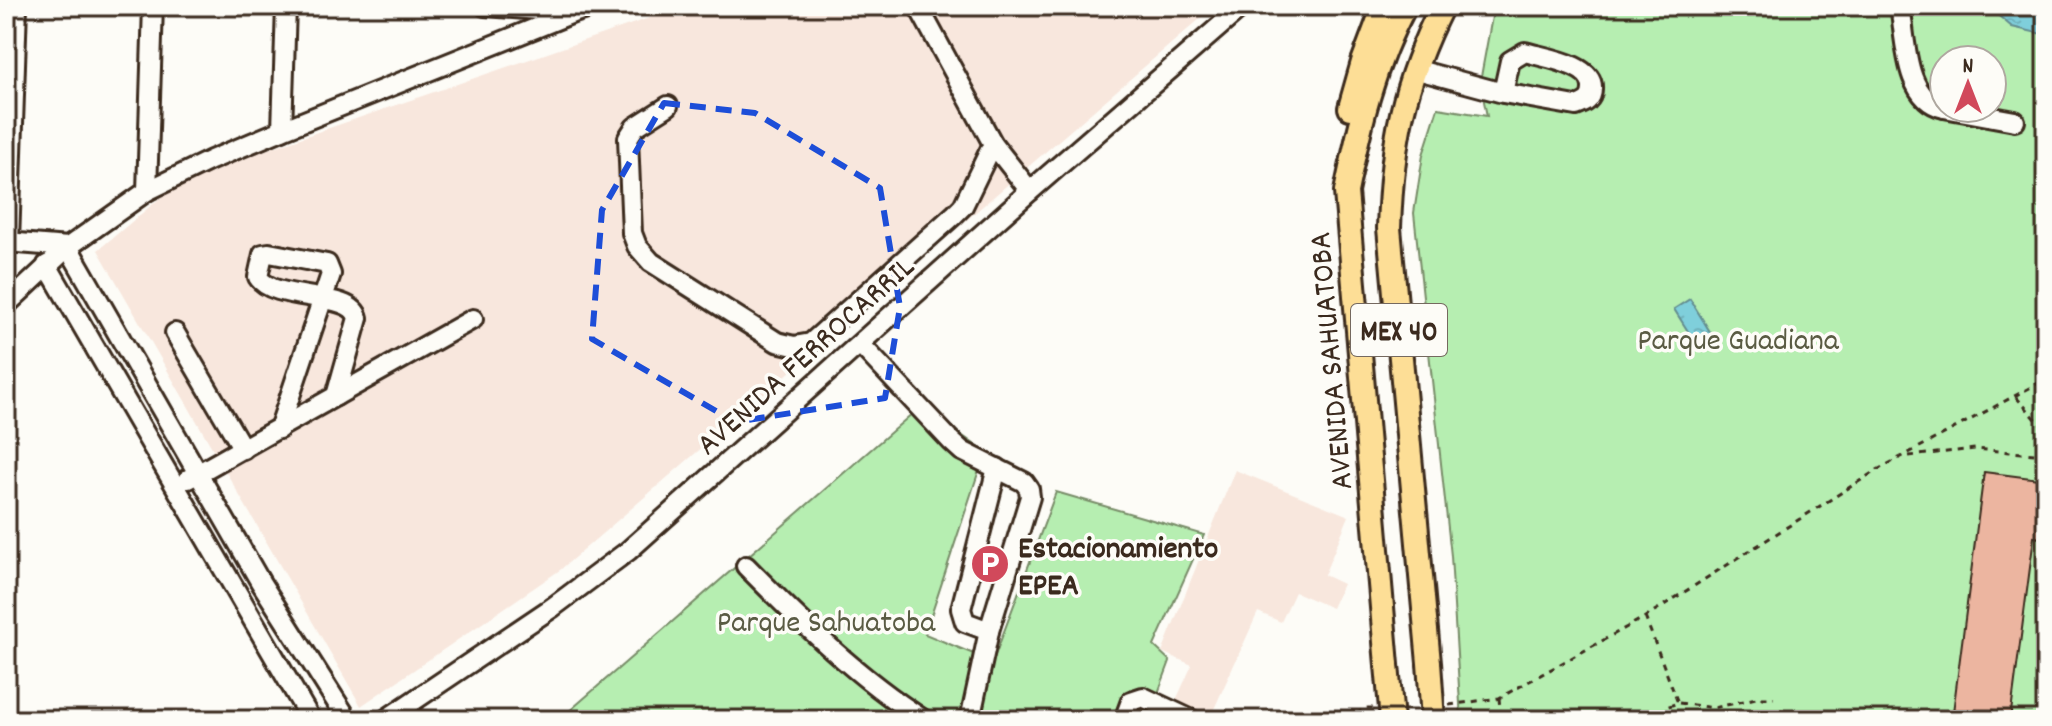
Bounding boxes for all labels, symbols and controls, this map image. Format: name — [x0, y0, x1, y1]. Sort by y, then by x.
north arrow — [1928, 44, 2008, 124]
text: N — [1963, 52, 1974, 83]
street label: AVENIDA SAHUATOBA — [1300, 229, 1368, 492]
street label: AVENIDA FERROCARRIL — [688, 247, 927, 469]
road number: MEX 40 — [1351, 304, 1447, 356]
park label: Parque Guadiana — [1637, 320, 1840, 366]
place label: Estacionamiento EPEA — [1018, 528, 1218, 611]
parking icon: Estacionamiento EPEA — [969, 543, 1011, 585]
park label: Parque Sahuatoba — [717, 602, 936, 648]

